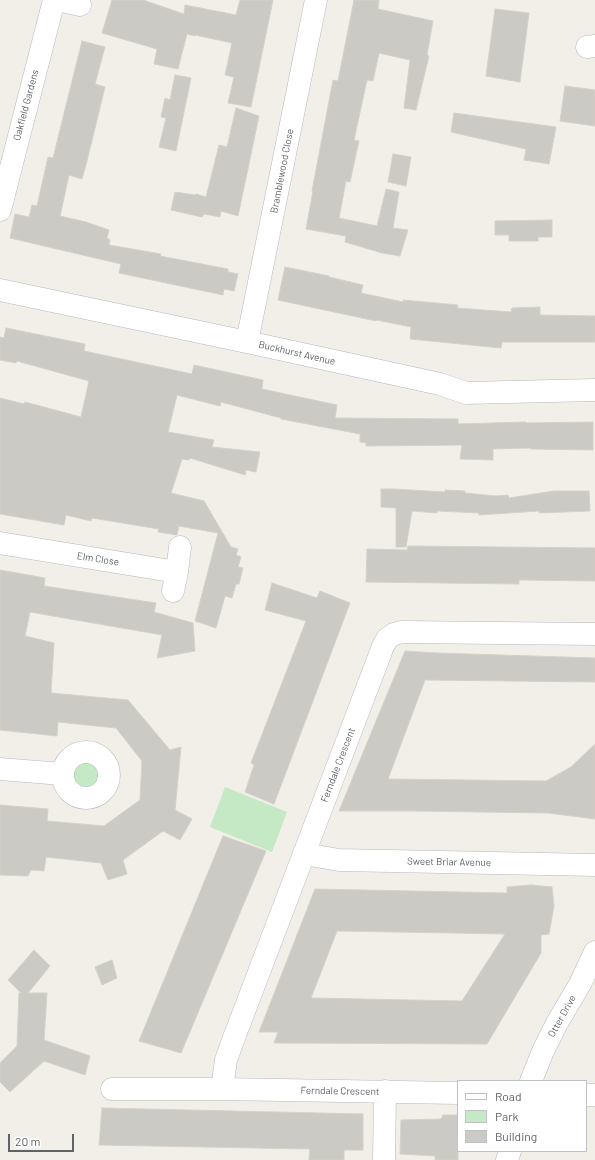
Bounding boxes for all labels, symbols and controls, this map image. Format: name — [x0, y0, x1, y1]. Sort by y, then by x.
street label: Oakfield Gardens — [11, 68, 41, 142]
street label: Bramblewood Close — [268, 128, 296, 214]
street label: Buckhurst Avenue — [258, 338, 336, 368]
street label: Elm Close — [76, 550, 120, 568]
street label: Ferndale Crescent — [318, 726, 358, 804]
street label: Sweet Briar Avenue — [407, 855, 491, 869]
street label: Otter Drive — [545, 993, 579, 1039]
legend — [457, 1080, 587, 1152]
street label: Ferndale Crescent — [300, 1084, 380, 1098]
text: Road — [495, 1089, 522, 1103]
text: Park — [495, 1109, 519, 1123]
scale bar — [10, 1126, 76, 1152]
text: Building — [495, 1129, 537, 1143]
text: 20 m — [15, 1134, 41, 1148]

